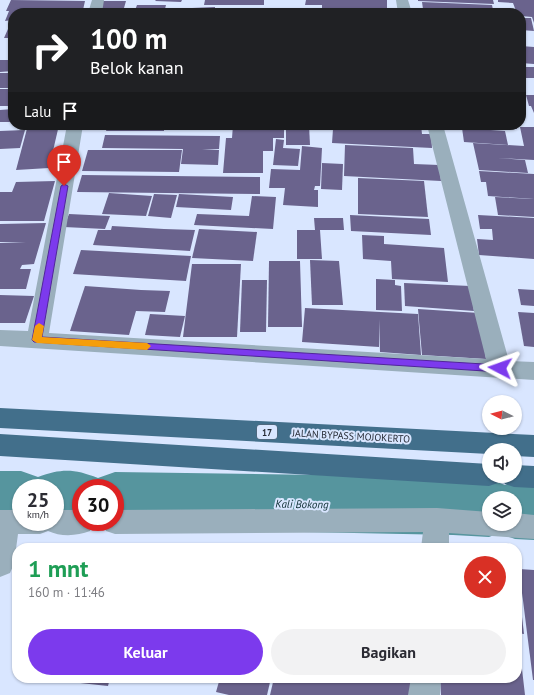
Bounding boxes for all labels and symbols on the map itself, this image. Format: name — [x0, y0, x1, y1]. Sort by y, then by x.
pin — [47, 145, 81, 186]
position arrow — [479, 347, 521, 389]
north arrow — [482, 395, 522, 435]
road number: 17 — [257, 425, 277, 439]
street label: JALAN BYPASS MOJOKERTO — [291, 426, 410, 446]
speed limit sign: 30 — [72, 479, 124, 531]
water label: Kali Bokong — [275, 497, 329, 511]

